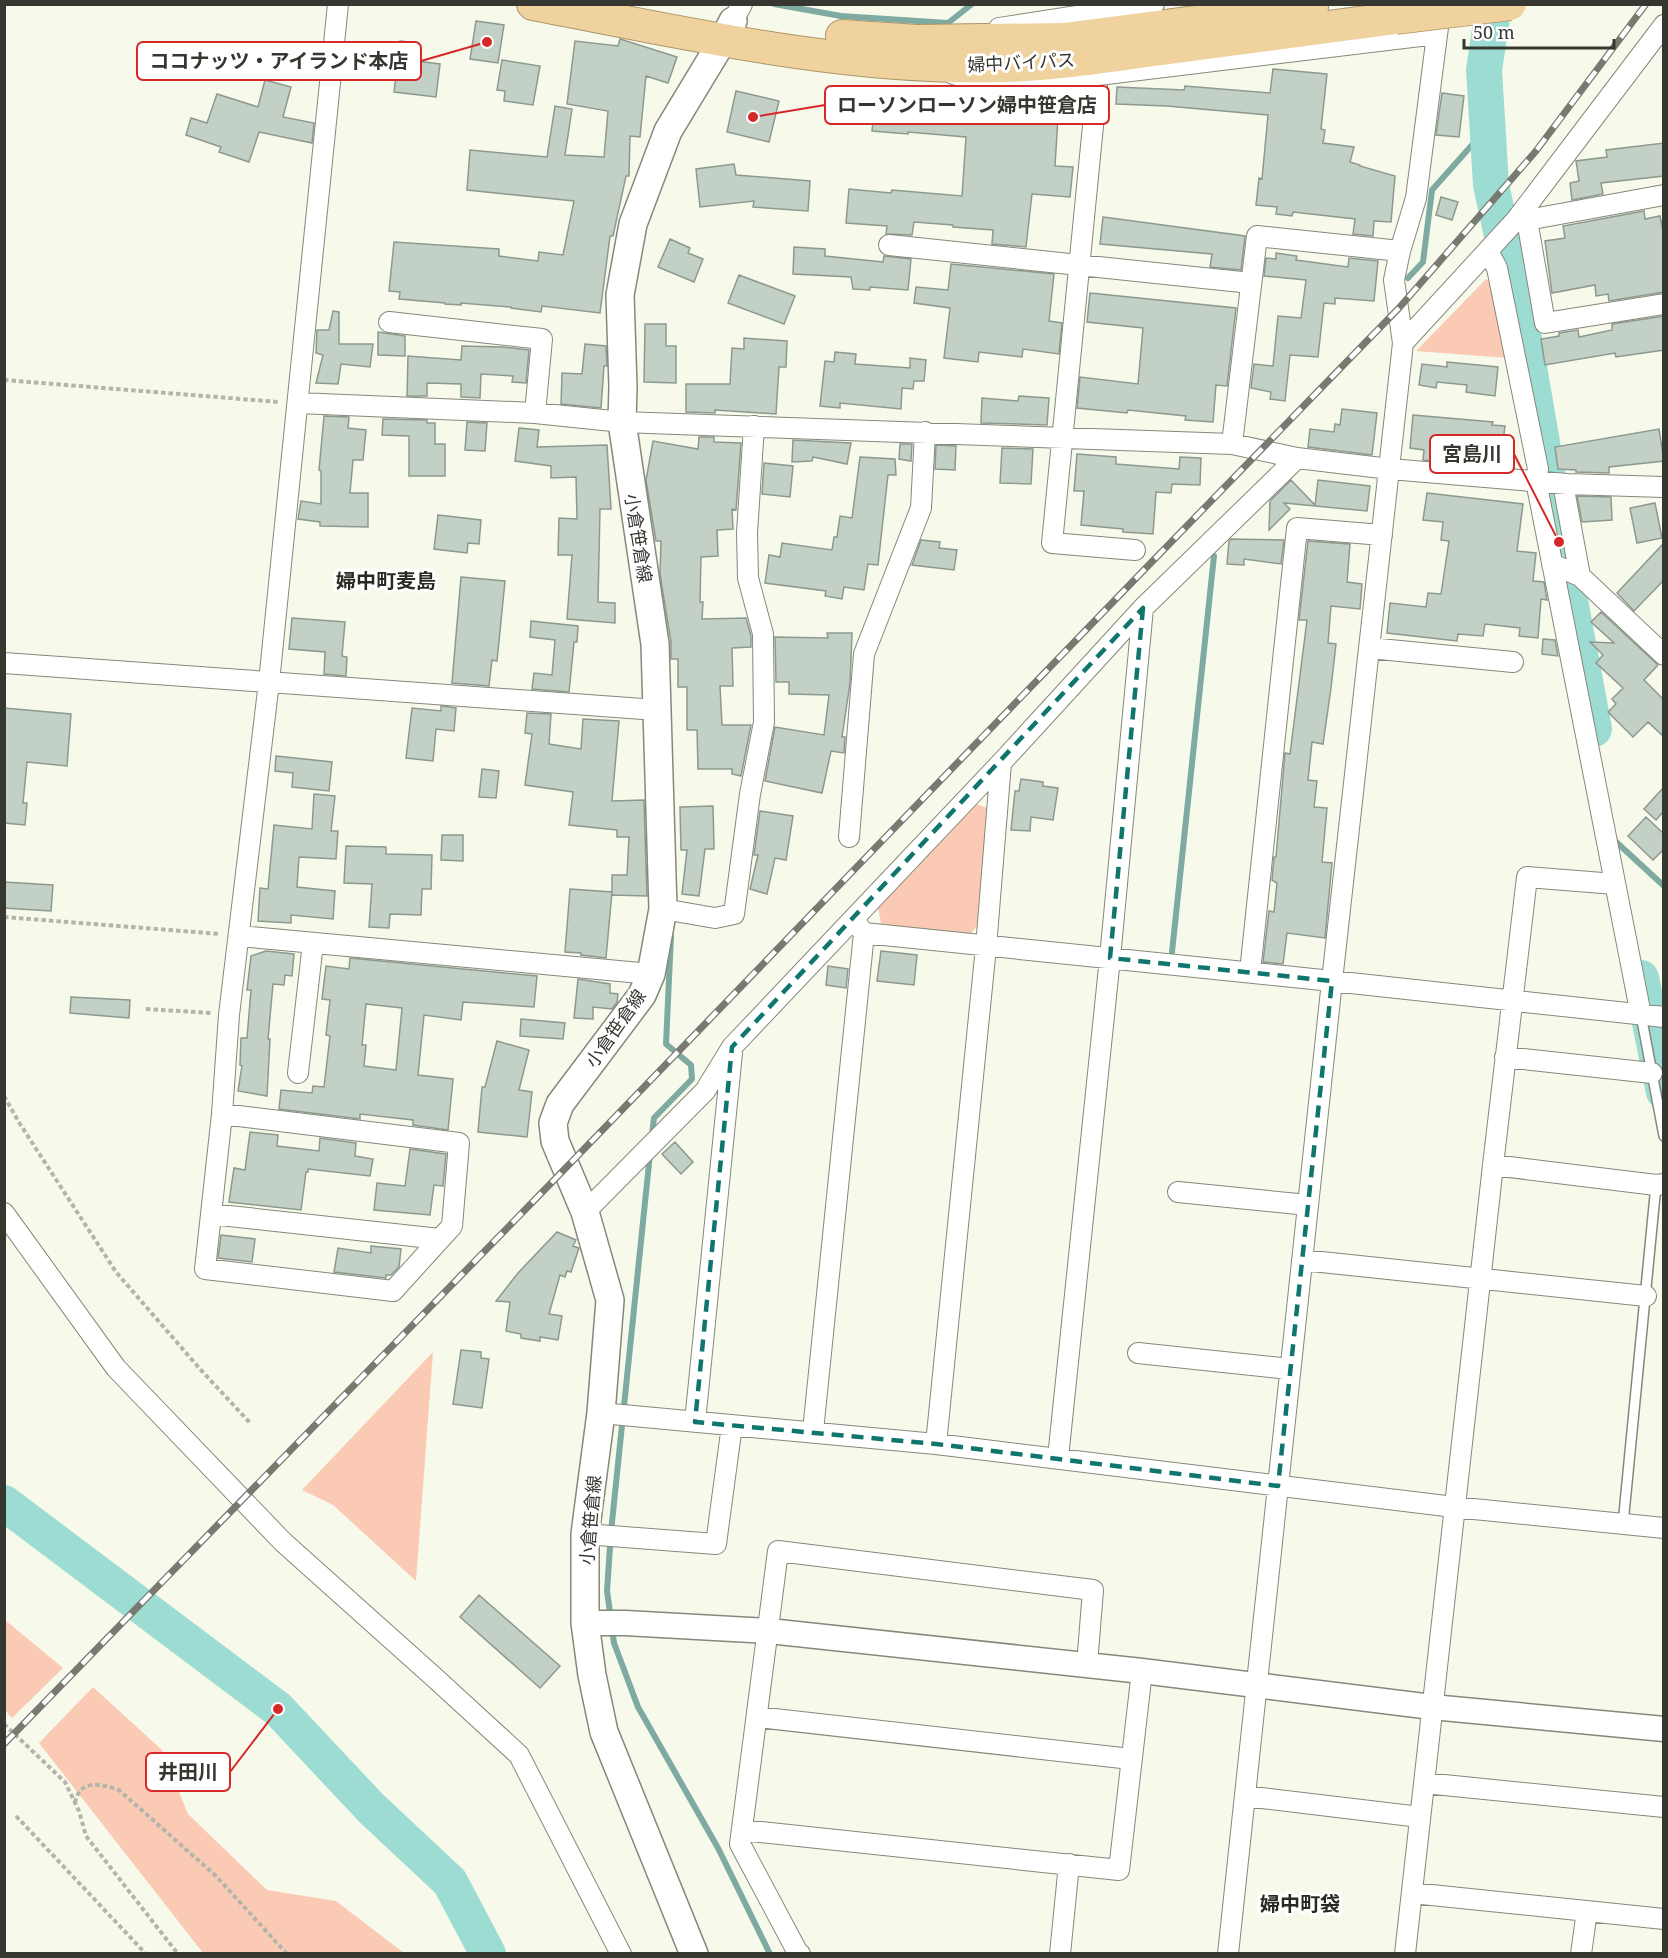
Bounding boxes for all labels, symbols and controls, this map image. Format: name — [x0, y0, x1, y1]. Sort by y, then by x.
scale bar — [1464, 12, 1614, 50]
text: 50 m — [1473, 20, 1515, 44]
callout: ココナッツ・アイランド本店 — [137, 42, 421, 80]
text: ココナッツ・アイランド本店 — [150, 47, 409, 74]
street label: 婦中バイパス — [967, 47, 1075, 77]
callout: ローソンローソン婦中笹倉店 — [825, 86, 1109, 124]
text: ローソンローソン婦中笹倉店 — [837, 91, 1097, 118]
callout: 宮島川 — [1430, 435, 1514, 473]
text: 宮島川 — [1442, 440, 1502, 467]
street label: 小倉笹倉線 — [620, 492, 658, 584]
district label: 婦中町麦島 — [336, 567, 436, 594]
street label: 小倉笹倉線 — [579, 984, 651, 1072]
street label: 小倉笹倉線 — [574, 1474, 606, 1566]
callout: 井田川 — [146, 1753, 230, 1791]
text: 井田川 — [158, 1758, 218, 1785]
district label: 婦中町袋 — [1260, 1890, 1340, 1917]

